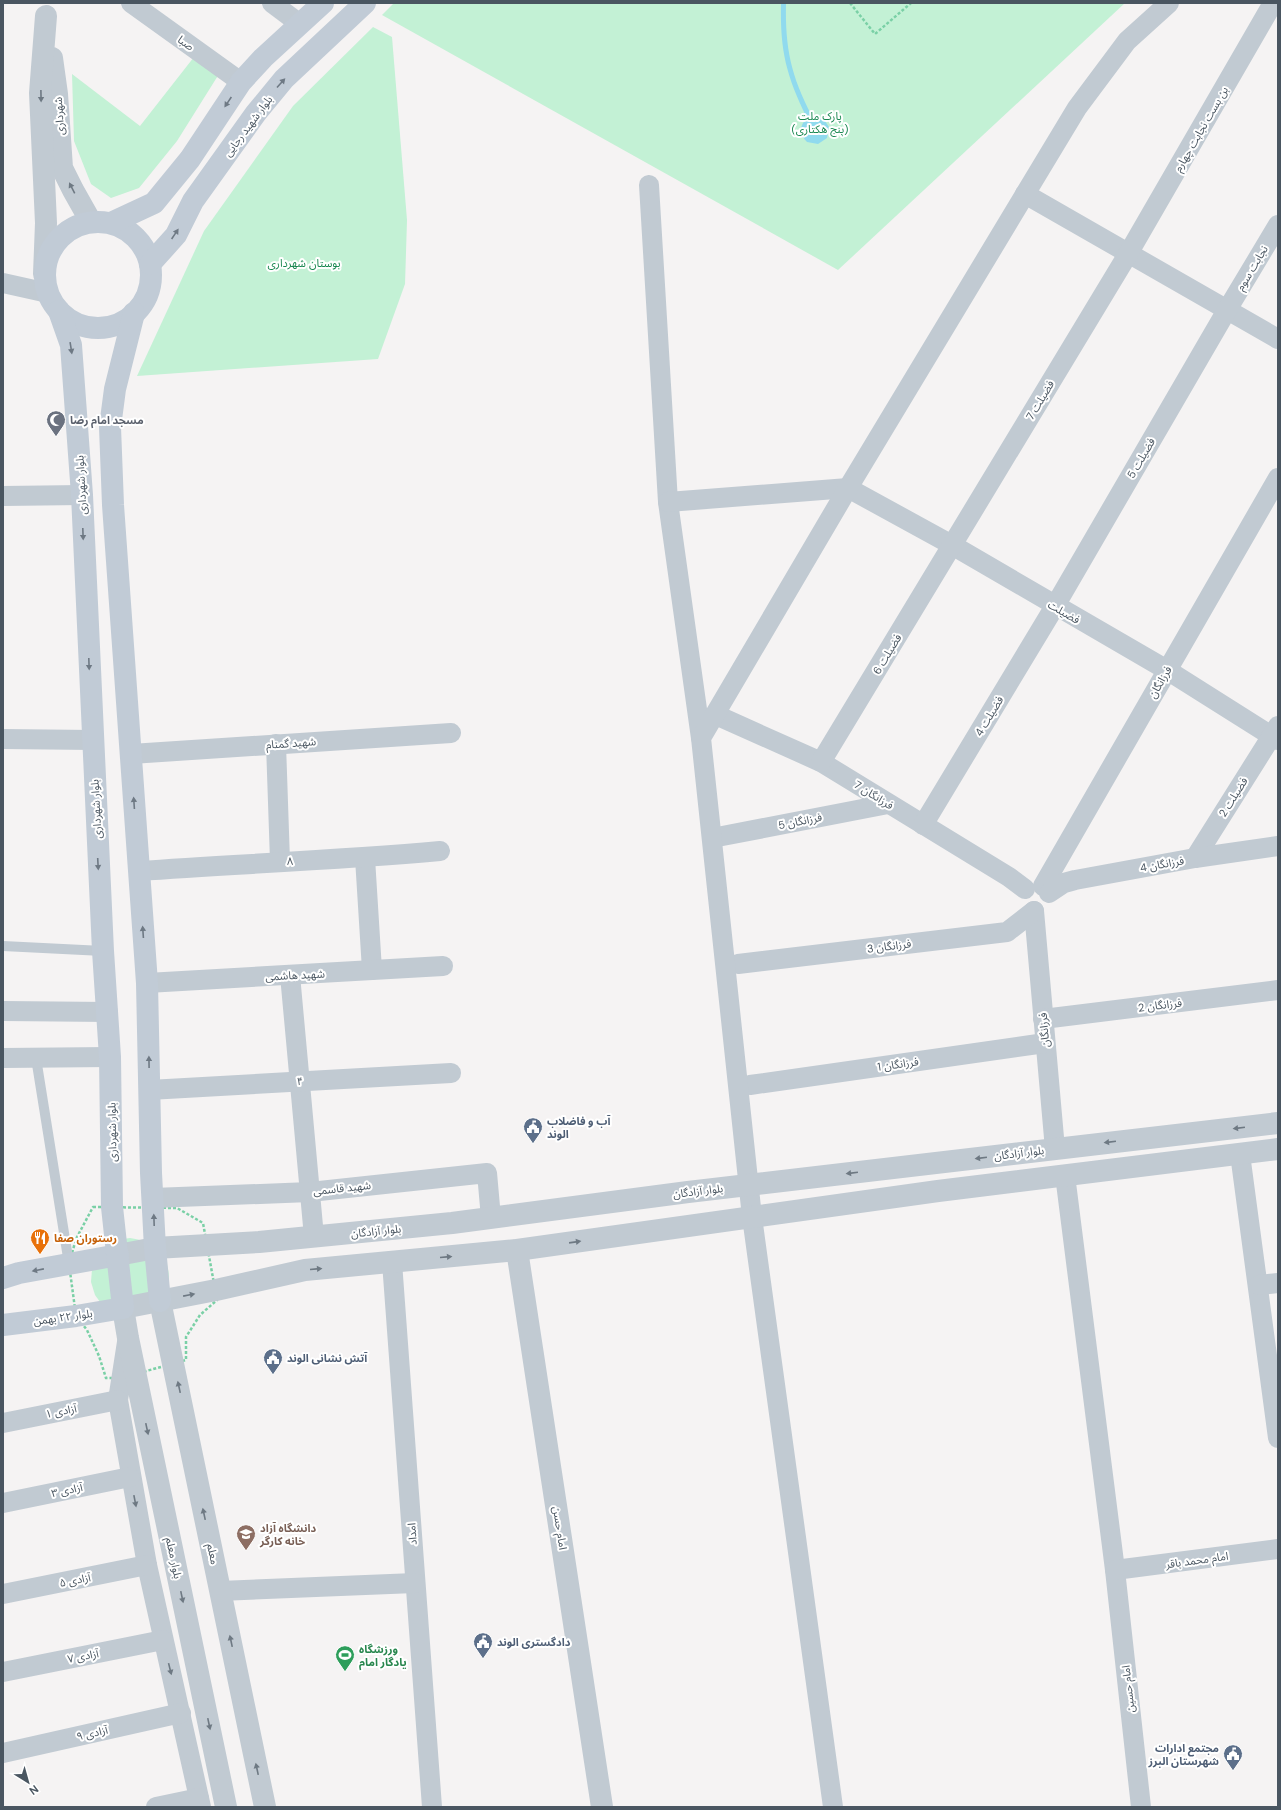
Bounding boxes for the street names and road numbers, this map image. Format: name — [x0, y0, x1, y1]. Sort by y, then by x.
street label: صبا — [175, 32, 197, 54]
street label: بن بست نجابت چهارم — [1171, 84, 1232, 175]
street label: بلوار شهید رجایی — [221, 93, 276, 159]
street label: شهرداری — [51, 96, 67, 136]
street label: نجابت سوم — [1233, 243, 1272, 294]
street label: فضیلت 7 — [1023, 378, 1057, 422]
street label: فضیلت 5 — [1124, 435, 1158, 481]
street label: بلوار شهرداری — [72, 455, 90, 515]
street label: فضیلت — [1045, 597, 1083, 627]
street label: فضیلت 6 — [870, 631, 905, 677]
street label: فرزانگان — [1145, 663, 1175, 701]
street label: فضیلت 4 — [972, 693, 1007, 739]
street label: شهید گمنام — [265, 734, 317, 753]
street label: فضیلت 2 — [1215, 775, 1251, 819]
street label: فرزانگان 7 — [852, 777, 896, 813]
street label: بلوار شهرداری — [87, 779, 105, 839]
street label: فرزانگان 5 — [777, 810, 823, 832]
street label: فرزانگان 4 — [1139, 853, 1185, 875]
street label: ۸ — [287, 854, 294, 868]
street label: فرزانگان 3 — [866, 936, 912, 956]
street label: شهید هاشمی — [265, 966, 326, 984]
street label: فرزانگان 2 — [1137, 995, 1183, 1015]
street label: فرزانگان — [1035, 1012, 1052, 1048]
street label: فرزانگان 1 — [877, 1054, 919, 1074]
street label: ۴ — [296, 1074, 304, 1088]
street label: بلوار شهرداری — [104, 1102, 120, 1162]
street label: بلوار آزادگان — [993, 1143, 1045, 1163]
street label: شهید قاسمی — [312, 1178, 372, 1198]
street label: بلوار آزادگان — [672, 1181, 724, 1201]
street label: بلوار آزادگان — [350, 1221, 402, 1241]
street label: بلوار ۲۲ بهمن — [33, 1306, 93, 1328]
street label: آزادی ۱ — [44, 1401, 79, 1421]
street label: آزادی ۳ — [50, 1480, 85, 1500]
street label: امام حسن — [549, 1505, 570, 1551]
street label: امداد — [404, 1522, 420, 1546]
street label: بلوار معلم — [161, 1536, 185, 1580]
street label: معلم — [202, 1542, 222, 1566]
street label: امام محمد باقر — [1164, 1549, 1229, 1572]
street label: آزادی ۵ — [58, 1570, 93, 1590]
street label: آزادی ۷ — [66, 1646, 101, 1666]
street label: امام حسین — [1119, 1664, 1138, 1714]
street label: آزادی ۹ — [75, 1722, 110, 1743]

